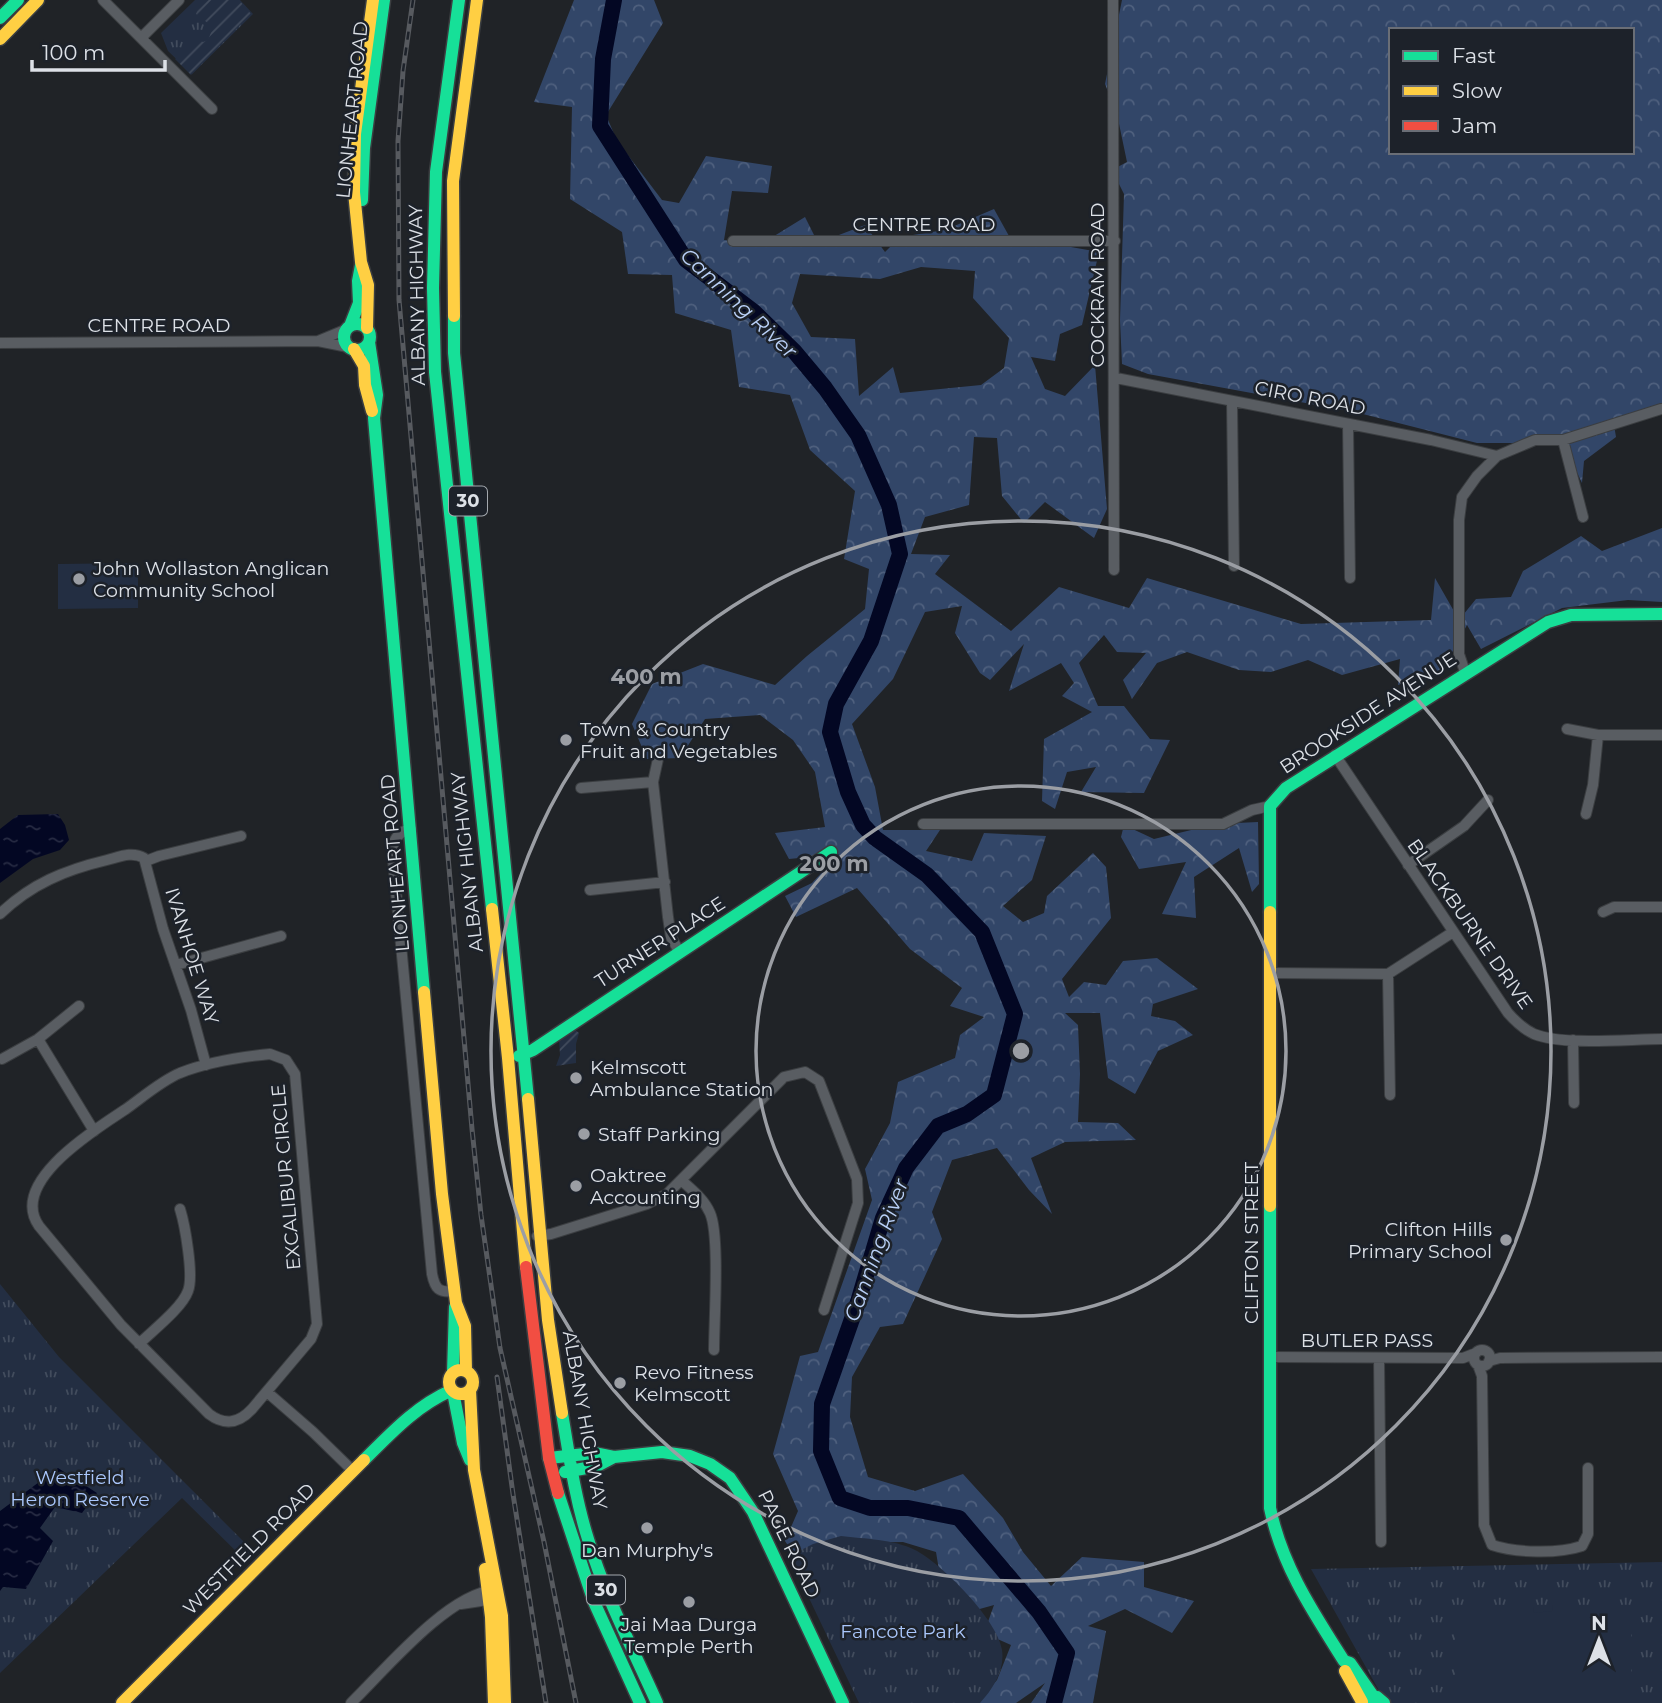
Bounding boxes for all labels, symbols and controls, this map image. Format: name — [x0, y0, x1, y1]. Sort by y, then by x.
street label: LIONHEART ROAD — [331, 20, 373, 200]
scale bar — [32, 28, 164, 72]
legend — [1389, 28, 1634, 154]
text: 100 m — [42, 40, 105, 65]
text: Fast — [1452, 43, 1496, 68]
text: Slow — [1452, 78, 1502, 103]
text: Jam — [1451, 113, 1497, 138]
street label: COCKRAM ROAD — [1086, 202, 1109, 368]
street label: ALBANY HIGHWAY — [404, 203, 430, 386]
street label: CENTRE ROAD — [853, 213, 995, 236]
water label: Canning River — [676, 243, 803, 364]
street label: CENTRE ROAD — [88, 314, 230, 337]
street label: CIRO ROAD — [1253, 376, 1367, 420]
road number: 30 — [449, 486, 487, 516]
place label: John Wollaston Anglican Community School — [92, 557, 329, 602]
marker: John Wollaston Anglican Community School — [71, 571, 87, 587]
street label: BROOKSIDE AVENUE — [1275, 647, 1461, 779]
text: 400 m — [611, 664, 681, 689]
place label: Town & Country Fruit and Vegetables — [580, 718, 777, 763]
marker: Town & Country Fruit and Vegetables — [558, 732, 574, 748]
street label: ALBANY HIGHWAY — [446, 770, 488, 953]
street label: LIONHEART ROAD — [376, 773, 414, 953]
street label: BLACKBURNE DRIVE — [1402, 834, 1538, 1014]
text: 200 m — [800, 851, 868, 876]
street label: IVANHOE WAY — [160, 885, 224, 1028]
street label: TURNER PLACE — [591, 891, 729, 993]
centre of rings — [1009, 1039, 1033, 1063]
place label: Kelmscott Ambulance Station — [590, 1056, 773, 1101]
marker: Kelmscott Ambulance Station — [568, 1070, 584, 1086]
street label: EXCALIBUR CIRCLE — [266, 1083, 306, 1271]
place label: Staff Parking — [598, 1123, 721, 1146]
marker: Staff Parking — [576, 1126, 592, 1142]
street label: CLIFTON STREET — [1240, 1162, 1263, 1324]
place label: Oaktree Accounting — [590, 1164, 701, 1209]
water label: Canning River — [839, 1175, 914, 1325]
marker: Oaktree Accounting — [568, 1178, 584, 1194]
place label: Clifton Hills Primary School — [1348, 1218, 1492, 1263]
marker: Clifton Hills Primary School — [1498, 1232, 1514, 1248]
street label: ALBANY HIGHWAY — [558, 1329, 612, 1512]
street label: BUTLER PASS — [1301, 1329, 1433, 1352]
place label: Revo Fitness Kelmscott — [634, 1361, 753, 1406]
marker: Revo Fitness Kelmscott — [612, 1375, 628, 1391]
park label: Westfield Heron Reserve — [10, 1466, 150, 1511]
street label: WESTFIELD ROAD — [178, 1478, 320, 1620]
street label: PAGE ROAD — [753, 1486, 825, 1602]
marker: Dan Murphy's — [639, 1520, 655, 1536]
place label: Dan Murphy's — [581, 1539, 713, 1562]
road number: 30 — [587, 1576, 625, 1604]
marker: Jai Maa Durga Temple Perth — [681, 1594, 697, 1610]
north arrow — [1564, 1605, 1634, 1675]
text: N — [1591, 1612, 1607, 1635]
place label: Jai Maa Durga Temple Perth — [620, 1613, 757, 1658]
park label: Fancote Park — [840, 1620, 966, 1643]

